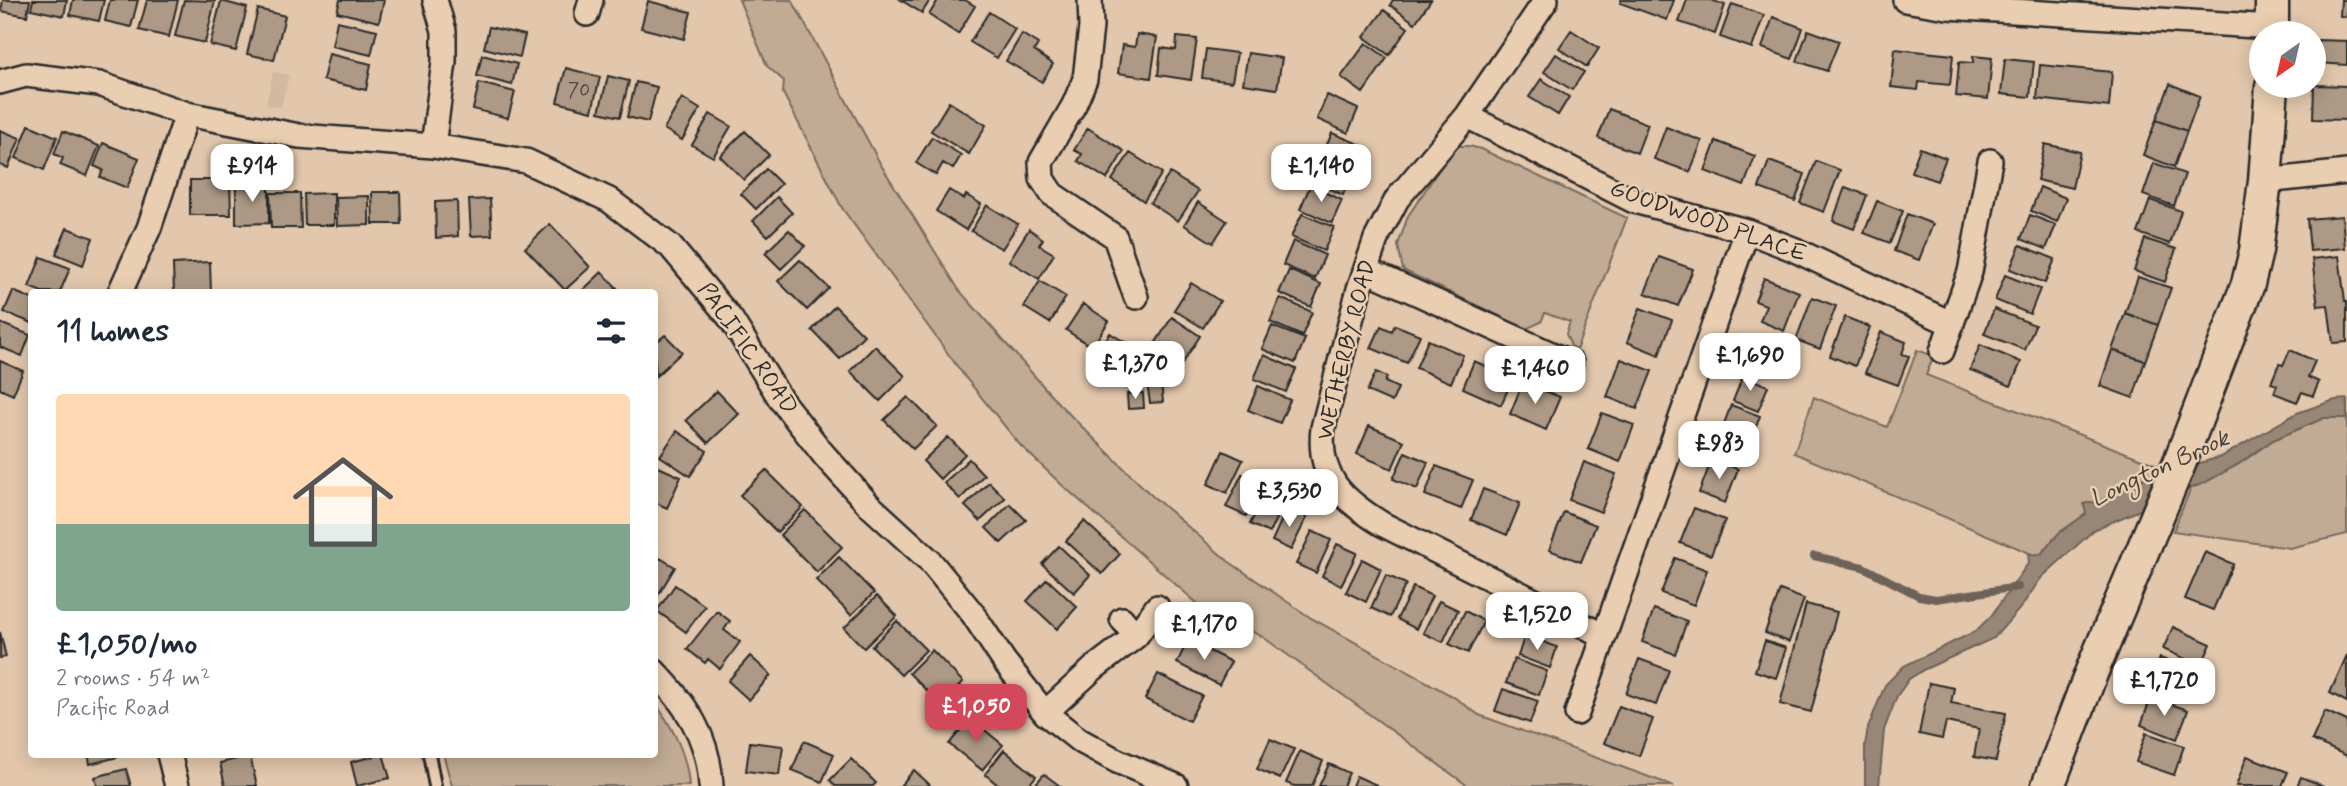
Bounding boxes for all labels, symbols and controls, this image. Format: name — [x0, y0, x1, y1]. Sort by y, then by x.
north arrow — [2249, 21, 2326, 98]
map controls — [2249, 21, 2326, 98]
house number: 70 — [568, 78, 590, 103]
pin: £914 — [211, 144, 293, 204]
pin: £1,140 — [1264, 144, 1378, 204]
text: £914 — [227, 152, 277, 182]
text: £1,140 — [1287, 152, 1355, 182]
street label: GOODWOOD PLACE — [1606, 174, 1810, 270]
street label: WETHERBY ROAD — [1310, 257, 1384, 443]
street label: PACIFIC ROAD — [690, 277, 804, 421]
text: 11 homes — [56, 312, 169, 351]
icon: filters — [592, 312, 630, 350]
pin: £1,690 — [1693, 334, 1807, 393]
text: £1,690 — [1715, 341, 1785, 371]
pin: £1,370 — [1078, 342, 1192, 401]
pin: £1,460 — [1478, 346, 1592, 406]
text: £1,370 — [1102, 349, 1168, 379]
text: £1,460 — [1500, 354, 1570, 384]
pin: £983 — [1678, 421, 1760, 481]
water label: Longton Brook — [2085, 422, 2237, 517]
text: £983 — [1694, 429, 1744, 459]
icon: home — [280, 439, 406, 565]
pin: £3,530 — [1232, 470, 1346, 529]
text: £3,530 — [1256, 477, 1322, 507]
pin: £1,520 — [1480, 592, 1594, 652]
text: £1,520 — [1502, 600, 1572, 630]
pin: £1,170 — [1147, 602, 1261, 662]
text: £1,170 — [1171, 610, 1238, 640]
text: £1,050/mo — [56, 625, 197, 664]
pin: £1,720 — [2107, 658, 2221, 718]
text: 2 rooms · 54 m² — [56, 664, 210, 694]
text: £1,720 — [2129, 666, 2199, 696]
pin: £1,050 — [919, 684, 1033, 744]
text: £1,050 — [941, 692, 1011, 722]
text: Pacific Road — [56, 694, 170, 724]

